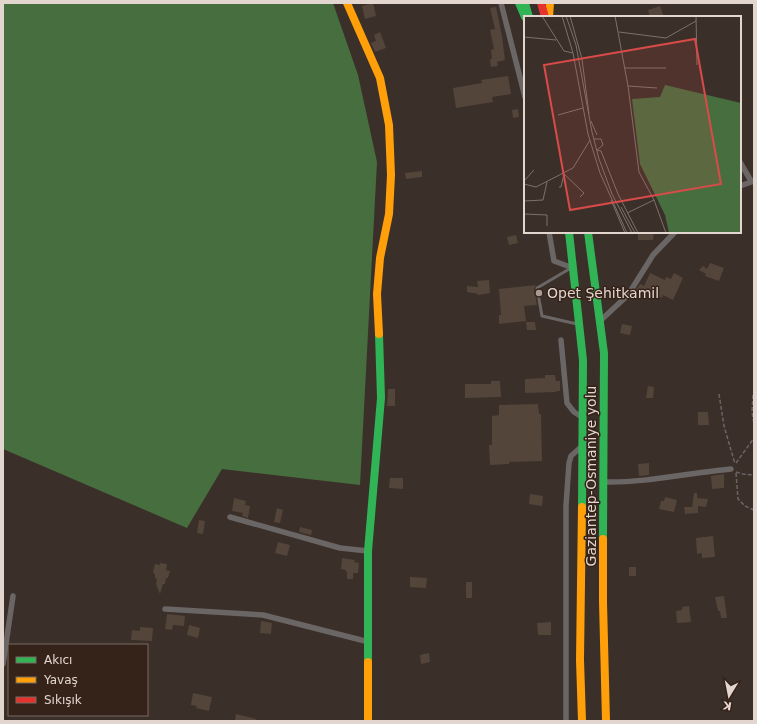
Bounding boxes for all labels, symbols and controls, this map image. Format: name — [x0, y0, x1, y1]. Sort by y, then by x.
inset map — [524, 16, 741, 233]
place label: Opet Şehitkamil — [547, 285, 659, 301]
marker: Opet Şehitkamil — [534, 288, 544, 298]
street label: Gaziantep-Osmaniye yolu — [583, 386, 599, 566]
legend — [8, 644, 148, 716]
text: Akıcı — [44, 653, 72, 667]
text: Yavaş — [43, 673, 78, 687]
north arrow — [709, 676, 749, 716]
text: Sıkışık — [44, 693, 82, 707]
text: K — [722, 698, 733, 712]

